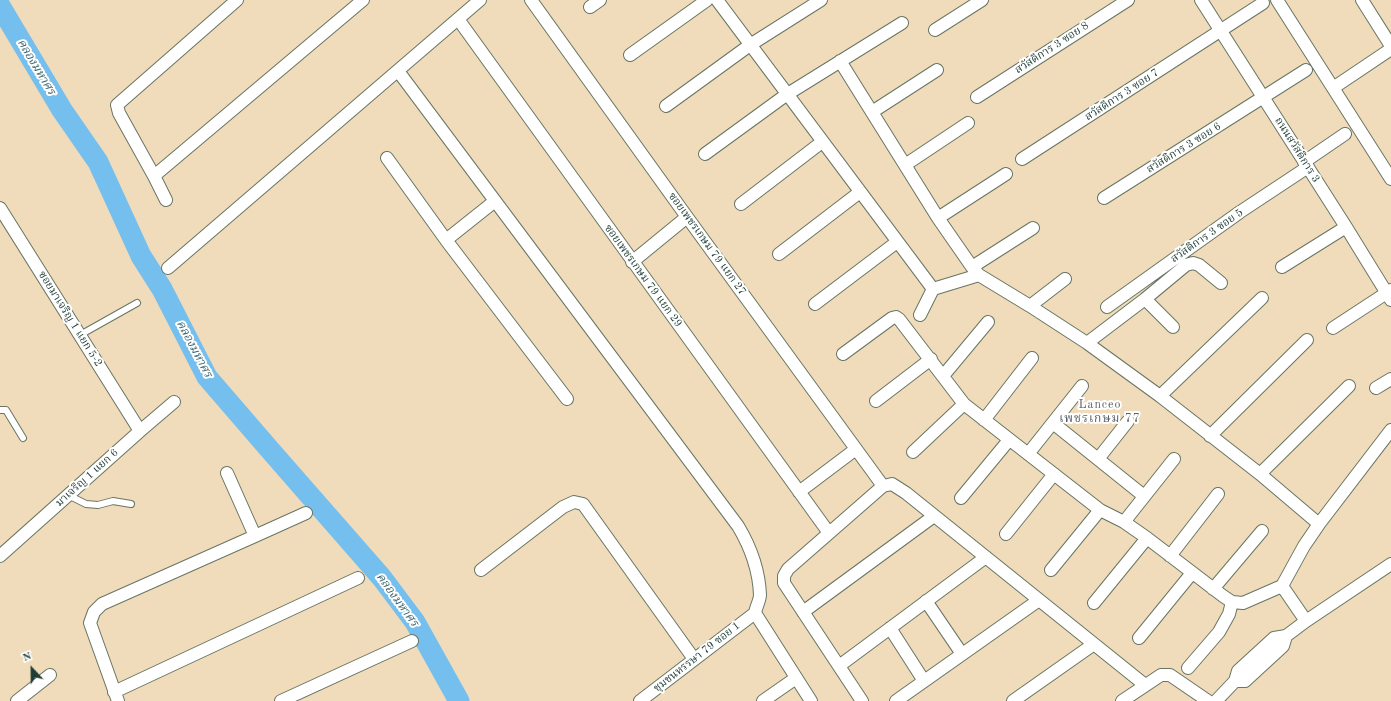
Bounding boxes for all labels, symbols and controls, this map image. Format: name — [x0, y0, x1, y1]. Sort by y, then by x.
street label: สวัสดิการ 3 ซอย 8 — [1013, 19, 1091, 77]
water label: คลองมหาศร — [14, 36, 58, 98]
street label: สวัสดิการ 3 ซอย 7 — [1083, 66, 1161, 124]
street label: ถนนสวัสดิการ 3 — [1272, 115, 1322, 185]
street label: สวัสดิการ 3 ซอย 6 — [1144, 120, 1224, 176]
street label: ซอยเพชรเกษม 79 แยก 27 — [665, 190, 749, 298]
street label: สวัสดิการ 3 ซอย 5 — [1168, 206, 1246, 266]
street label: ซอยเพชรเกษม 79 แยก 29 — [601, 222, 685, 330]
street label: ซอยมาเจริญ 1 แยก 5-2 — [35, 269, 105, 369]
water label: คลองมหาศร — [173, 318, 215, 380]
district label: Lanceo เพชรเกษม 77 — [1065, 398, 1135, 426]
street label: มาเจริญ 1 แยก 6 — [53, 446, 121, 510]
water label: คลองมหาศร — [373, 570, 421, 630]
street label: ชุมชนหรรษา 79 ซอย 1 — [651, 619, 743, 695]
north arrow — [12, 649, 52, 689]
text: N — [21, 651, 33, 664]

